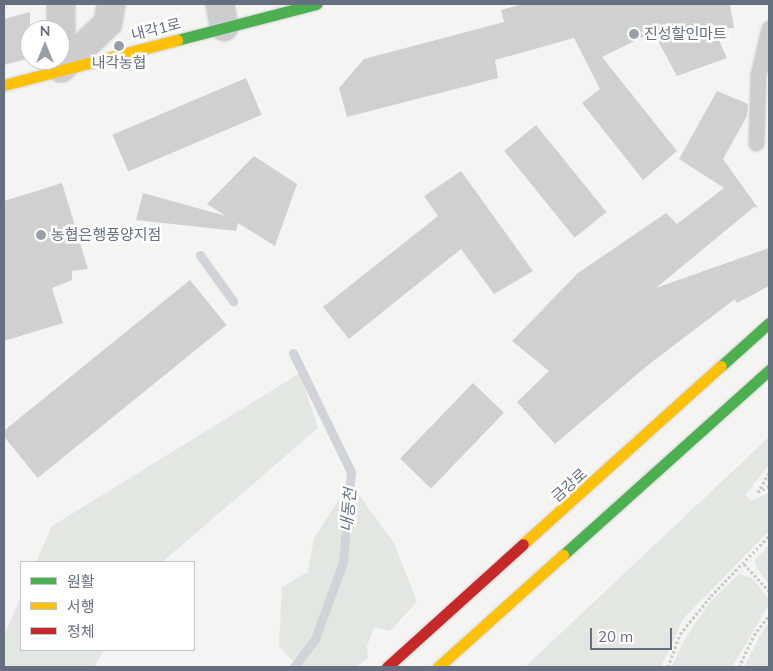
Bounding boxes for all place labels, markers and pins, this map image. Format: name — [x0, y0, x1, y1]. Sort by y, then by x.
place label: 진성할인마트 — [644, 25, 727, 43]
marker: 진성할인마트 — [628, 28, 640, 40]
marker: 내각농협 — [113, 40, 125, 52]
place label: 내각농협 — [91, 54, 147, 72]
place label: 농협은행풍양지점 — [51, 226, 161, 244]
marker: 농협은행풍양지점 — [35, 229, 47, 241]

